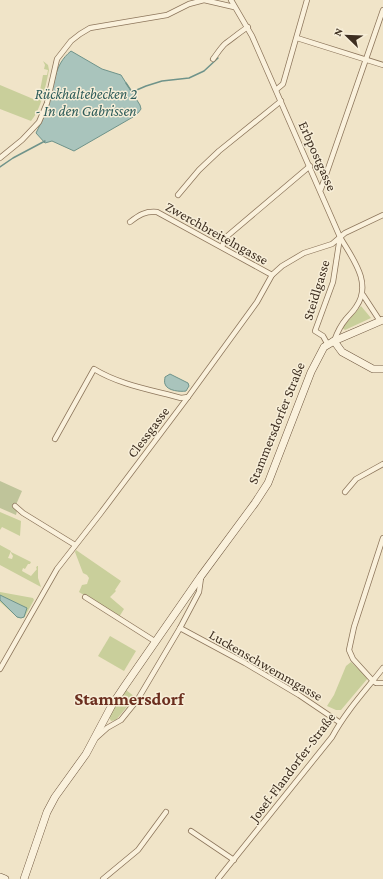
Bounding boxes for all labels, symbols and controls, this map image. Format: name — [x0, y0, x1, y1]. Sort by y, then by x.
north arrow — [327, 16, 367, 56]
text: N — [331, 26, 345, 38]
water label: Rückhaltebecken 2 - In den Gabrissen — [35, 86, 137, 119]
street label: Erbpostgasse — [296, 119, 340, 193]
street label: Zwerchbreitelngasse — [163, 198, 271, 268]
street label: Steidlgasse — [299, 258, 333, 322]
street label: Stammersdorfer Straße — [244, 360, 308, 486]
street label: Clessgasse — [124, 403, 172, 461]
street label: Luckenschwemmgasse — [206, 626, 326, 704]
district label: Stammersdorf — [74, 689, 185, 709]
street label: Josef-Flandorfer-Straße — [245, 709, 338, 826]

